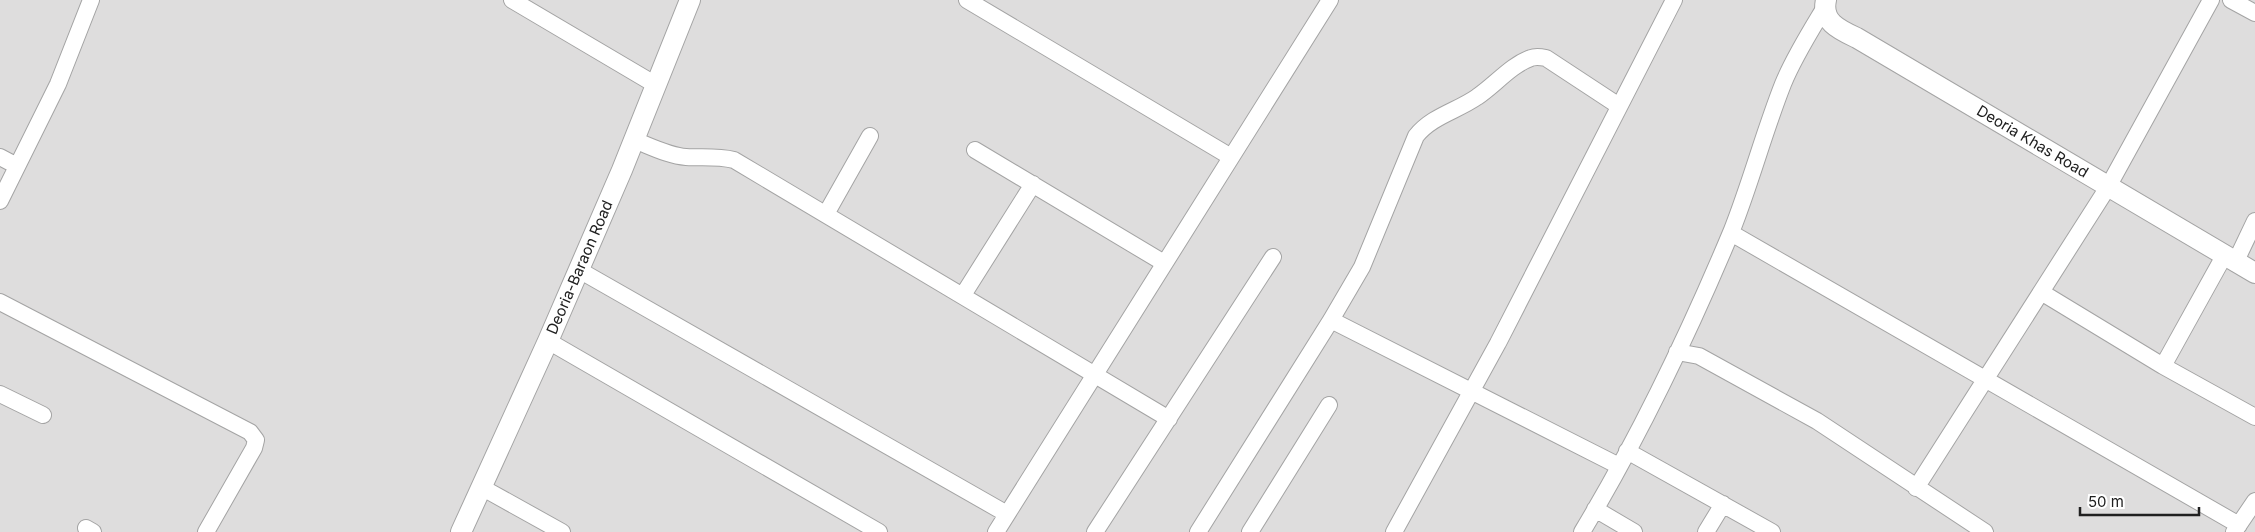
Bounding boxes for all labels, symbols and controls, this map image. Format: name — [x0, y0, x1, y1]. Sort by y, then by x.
street label: Deoria Khas Road — [1973, 101, 2092, 182]
street label: Deoria-Baraon Road — [542, 197, 617, 337]
scale bar — [2080, 484, 2199, 516]
text: 50 m — [2088, 492, 2124, 511]

